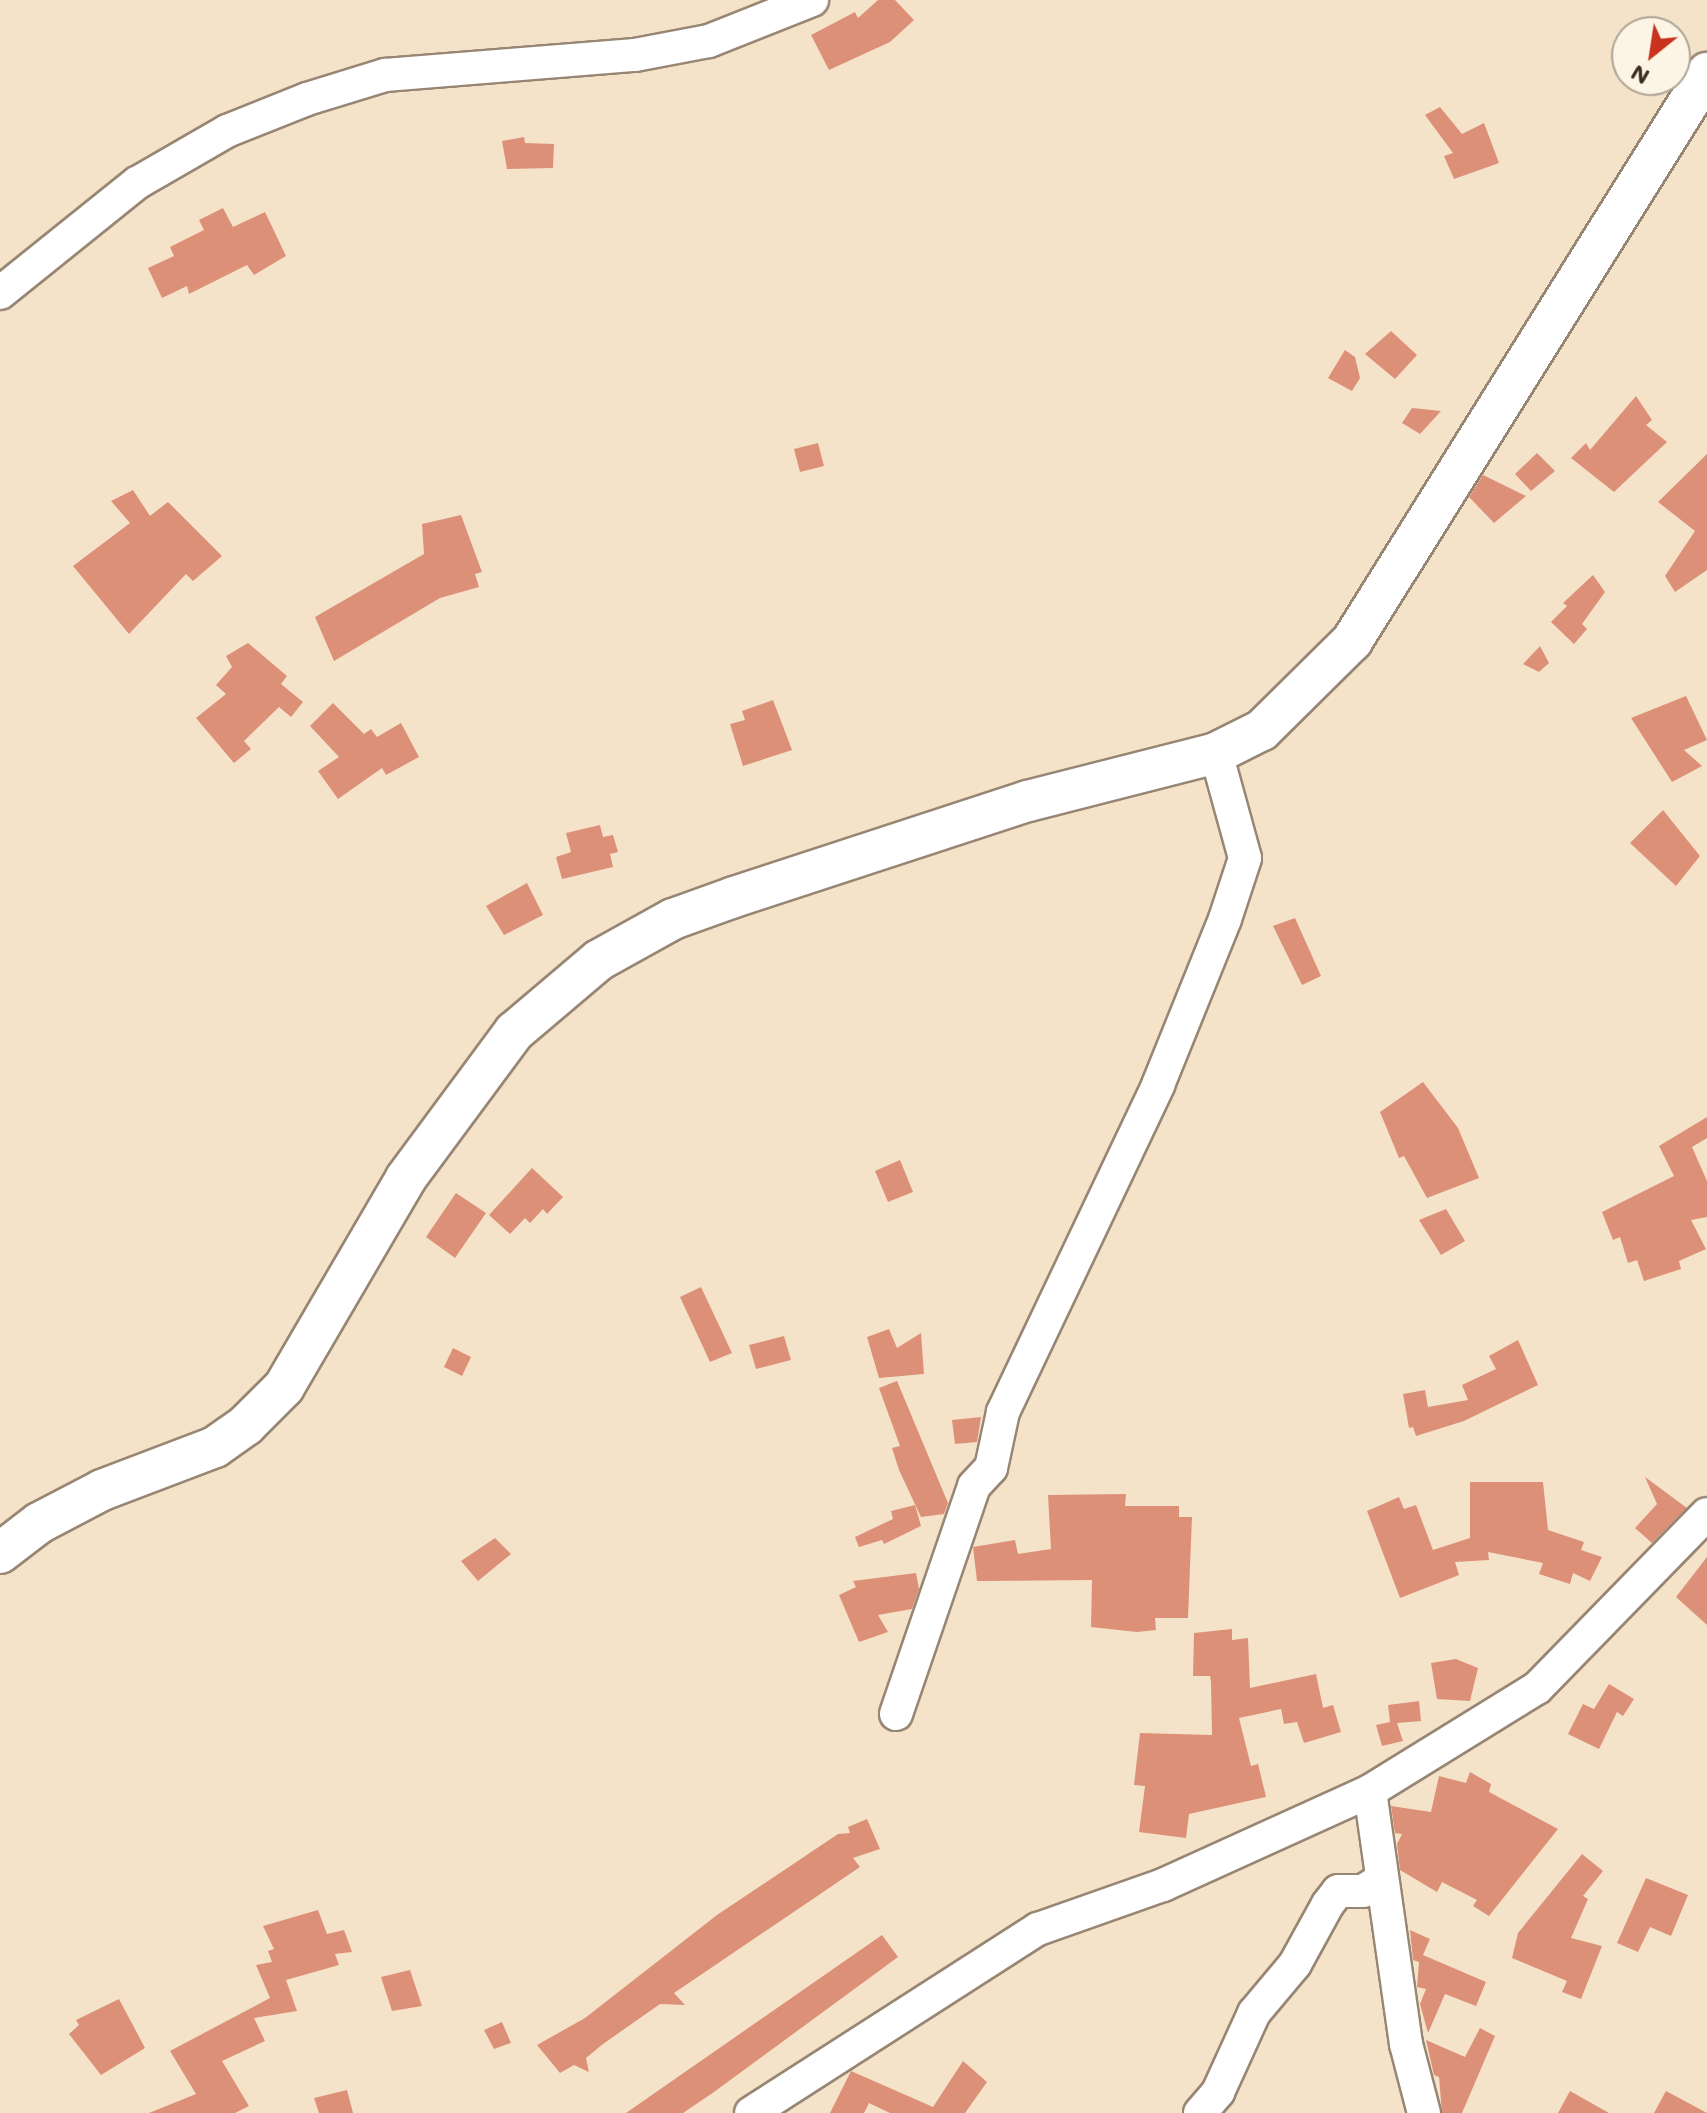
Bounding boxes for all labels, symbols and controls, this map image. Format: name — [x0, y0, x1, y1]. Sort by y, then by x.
north arrow — [1611, 16, 1691, 96]
text: N — [1625, 59, 1654, 92]

